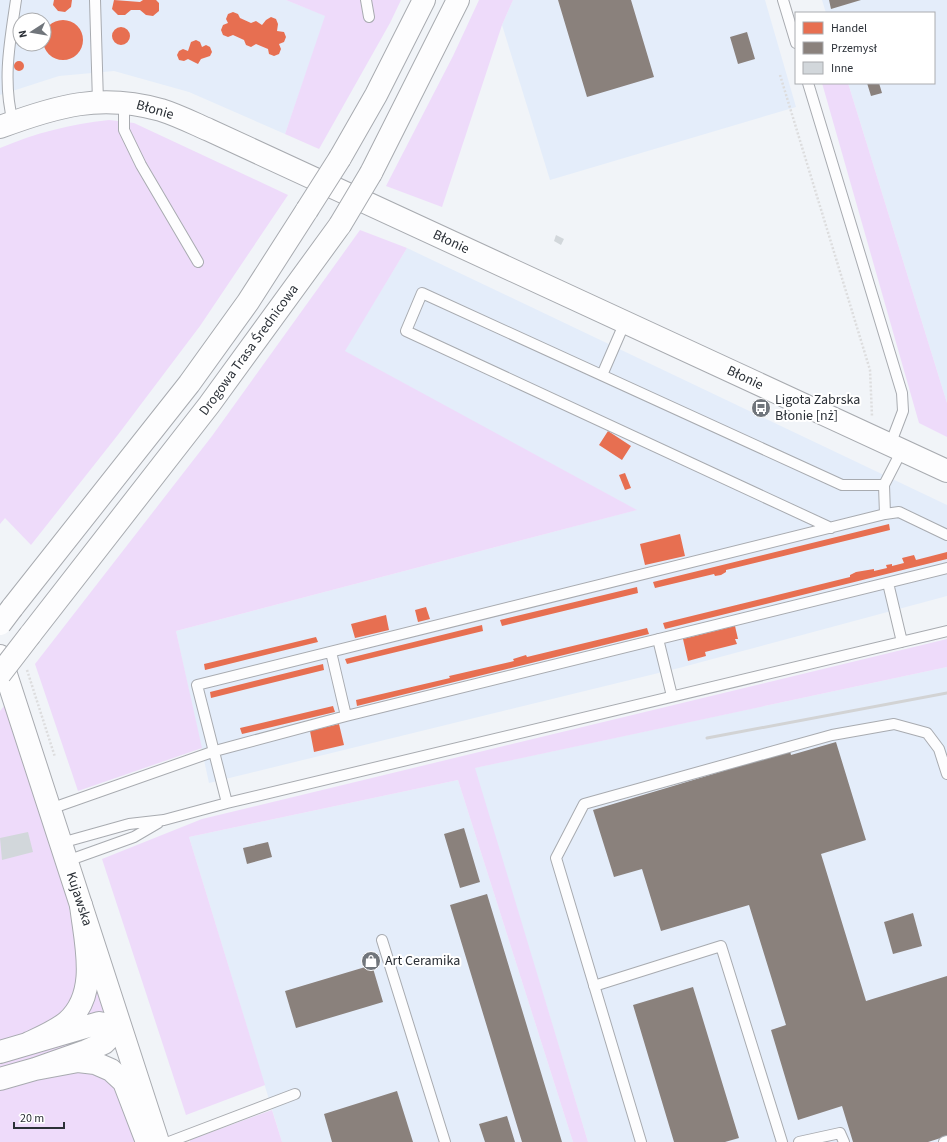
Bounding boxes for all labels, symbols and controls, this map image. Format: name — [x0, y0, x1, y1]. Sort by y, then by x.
north arrow — [12, 12, 52, 52]
legend — [795, 12, 935, 84]
text: Handel — [831, 20, 867, 37]
text: N — [15, 29, 31, 39]
text: Przemysł — [831, 40, 877, 57]
text: Inne — [831, 60, 853, 77]
street label: Błonie — [134, 95, 176, 125]
street label: Błonie — [430, 225, 473, 259]
street label: Drogowa Trasa Średnicowa — [195, 280, 303, 420]
street label: Błonie — [724, 361, 767, 395]
place label: Ligota Zabrska Błonie [nż] — [775, 390, 860, 426]
bus stop icon: Ligota Zabrska Błonie [nż] — [750, 397, 772, 419]
street label: Kujawska — [61, 869, 97, 929]
shop icon: Art Ceramika — [360, 950, 382, 972]
place label: Art Ceramika — [385, 951, 460, 971]
scale bar — [14, 1104, 64, 1130]
text: 20 m — [20, 1110, 44, 1127]

